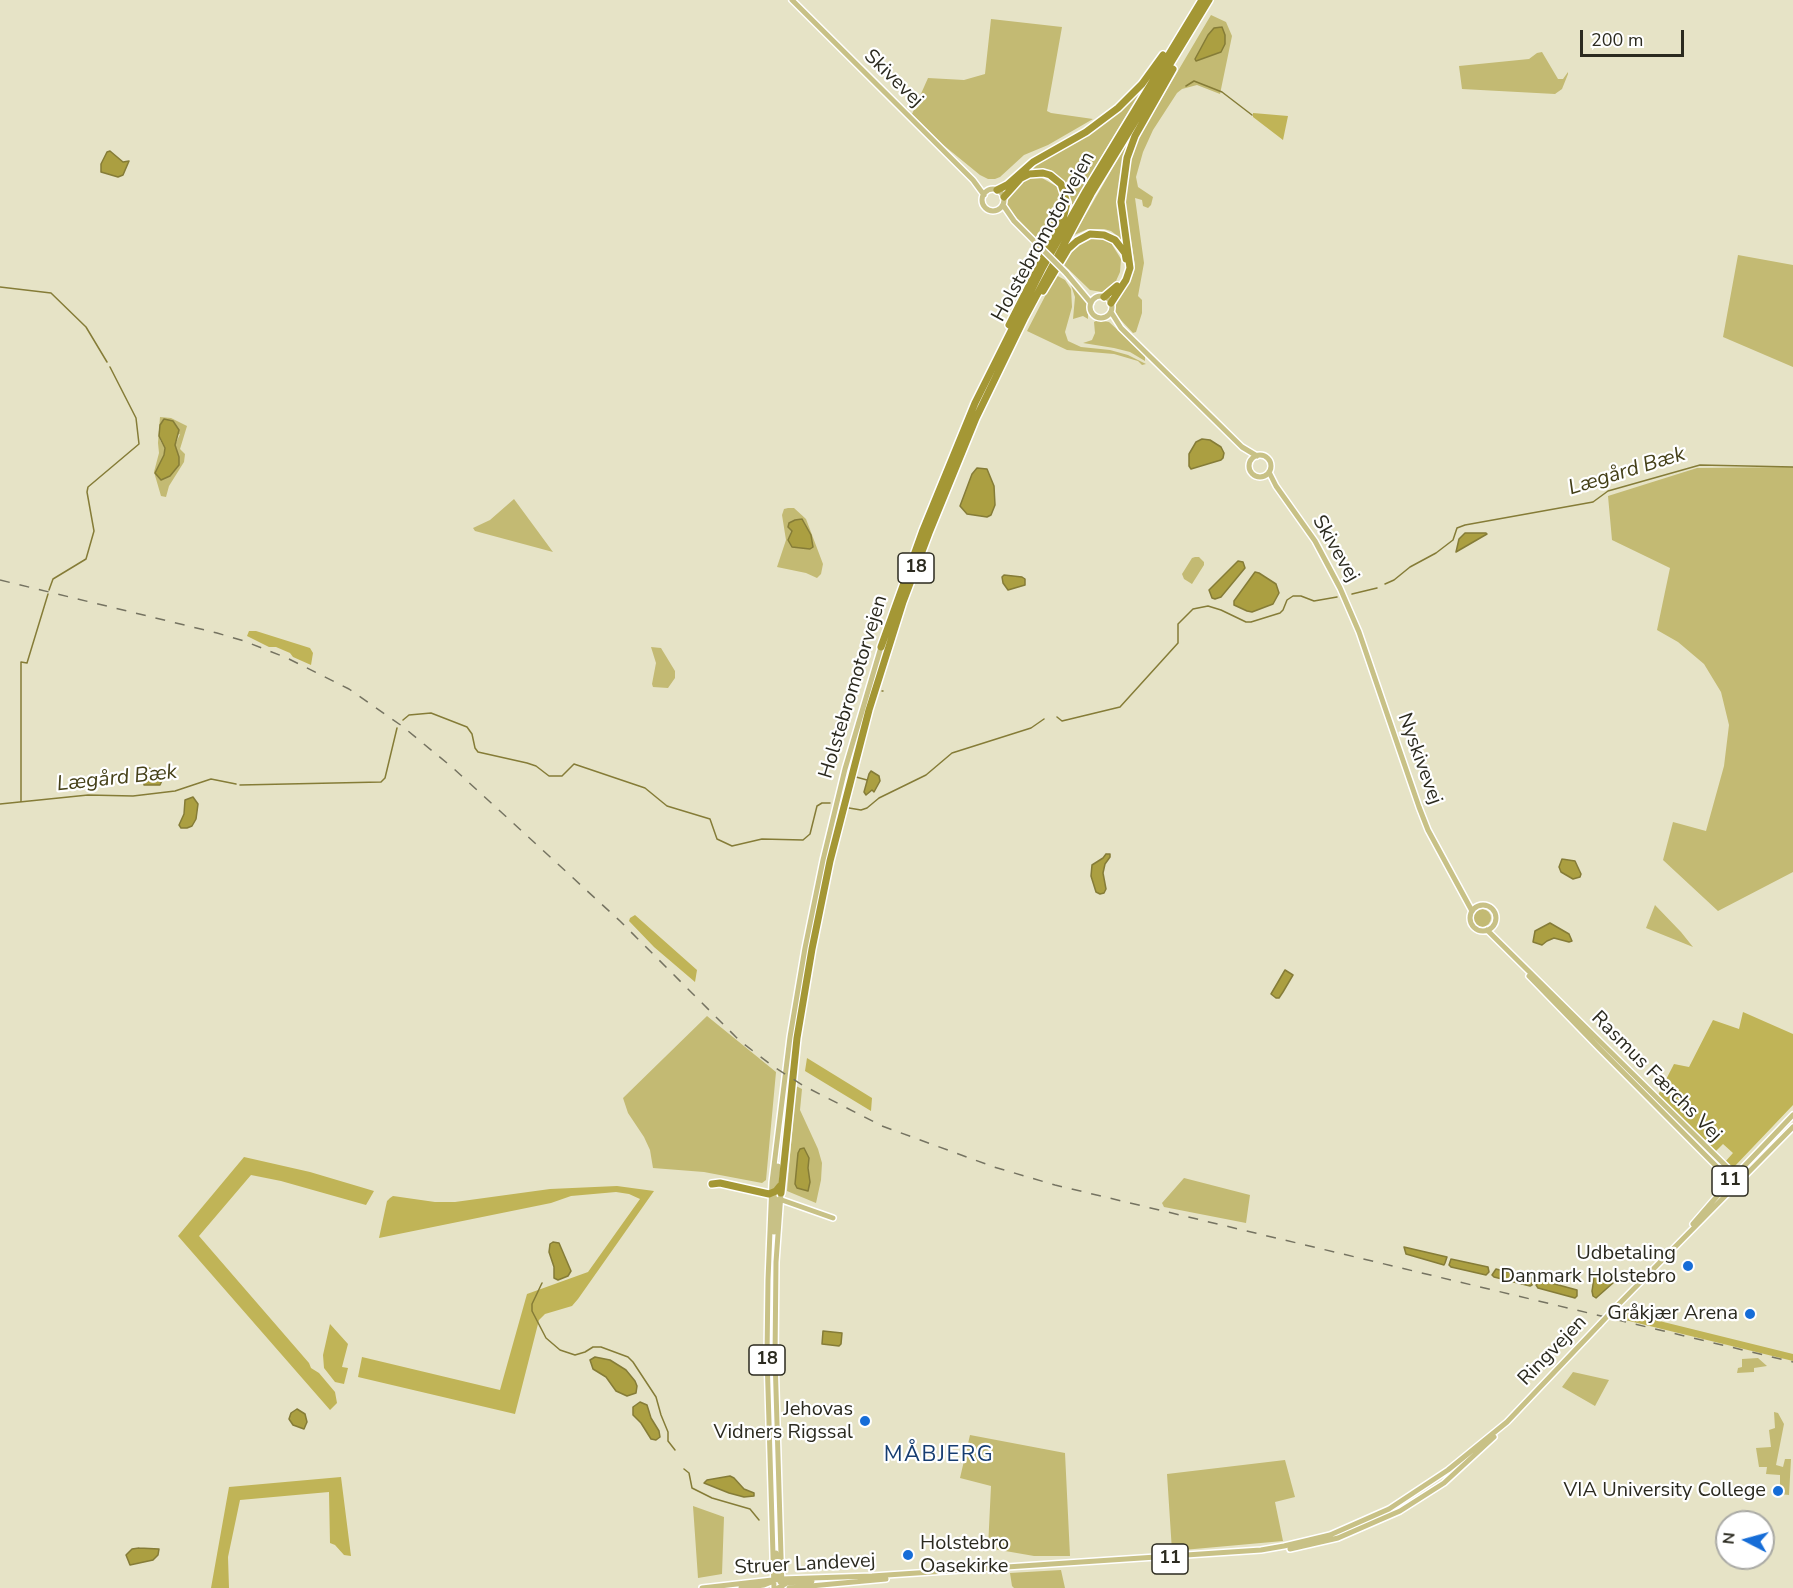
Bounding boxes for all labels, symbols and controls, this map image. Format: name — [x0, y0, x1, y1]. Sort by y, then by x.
scale bar — [1583, 18, 1686, 56]
text: 200 m — [1591, 28, 1643, 52]
street label: Skivevej — [858, 45, 928, 113]
street label: Holstebromotorvejen — [987, 148, 1101, 326]
water label: Lægård Bæk — [1566, 442, 1688, 502]
street label: Skivevej — [1306, 511, 1364, 587]
road number: 18 — [898, 553, 934, 583]
street label: Holstebromotorvejen — [815, 592, 893, 782]
street label: Nyskivevej — [1391, 710, 1447, 808]
water label: Lægård Bæk — [56, 760, 178, 798]
street label: Rasmus Færchs Vej — [1586, 1007, 1726, 1147]
road number: 11 — [1712, 1166, 1748, 1196]
place label: Udbetaling Danmark Holstebro — [1500, 1242, 1676, 1289]
marker: Udbetaling Danmark Holstebro — [1681, 1259, 1695, 1273]
place label: Gråkjær Arena — [1607, 1302, 1738, 1326]
marker: Gråkjær Arena — [1743, 1307, 1757, 1321]
street label: Ringvejen — [1514, 1311, 1592, 1391]
road number: 18 — [749, 1345, 785, 1375]
place label: Jehovas Vidners Rigssal — [714, 1398, 853, 1445]
marker: Jehovas Vidners Rigssal — [858, 1414, 872, 1428]
district label: MÅBJERG — [884, 1443, 994, 1469]
place label: VIA University College — [1564, 1479, 1766, 1503]
marker: VIA University College — [1771, 1484, 1785, 1498]
north arrow — [1715, 1510, 1775, 1570]
text: N — [1718, 1531, 1741, 1545]
place label: Holstebro Oasekirke — [920, 1532, 1009, 1579]
road number: 11 — [1152, 1544, 1188, 1574]
marker: Holstebro Oasekirke — [901, 1548, 915, 1562]
street label: Struer Landevej — [734, 1549, 876, 1581]

